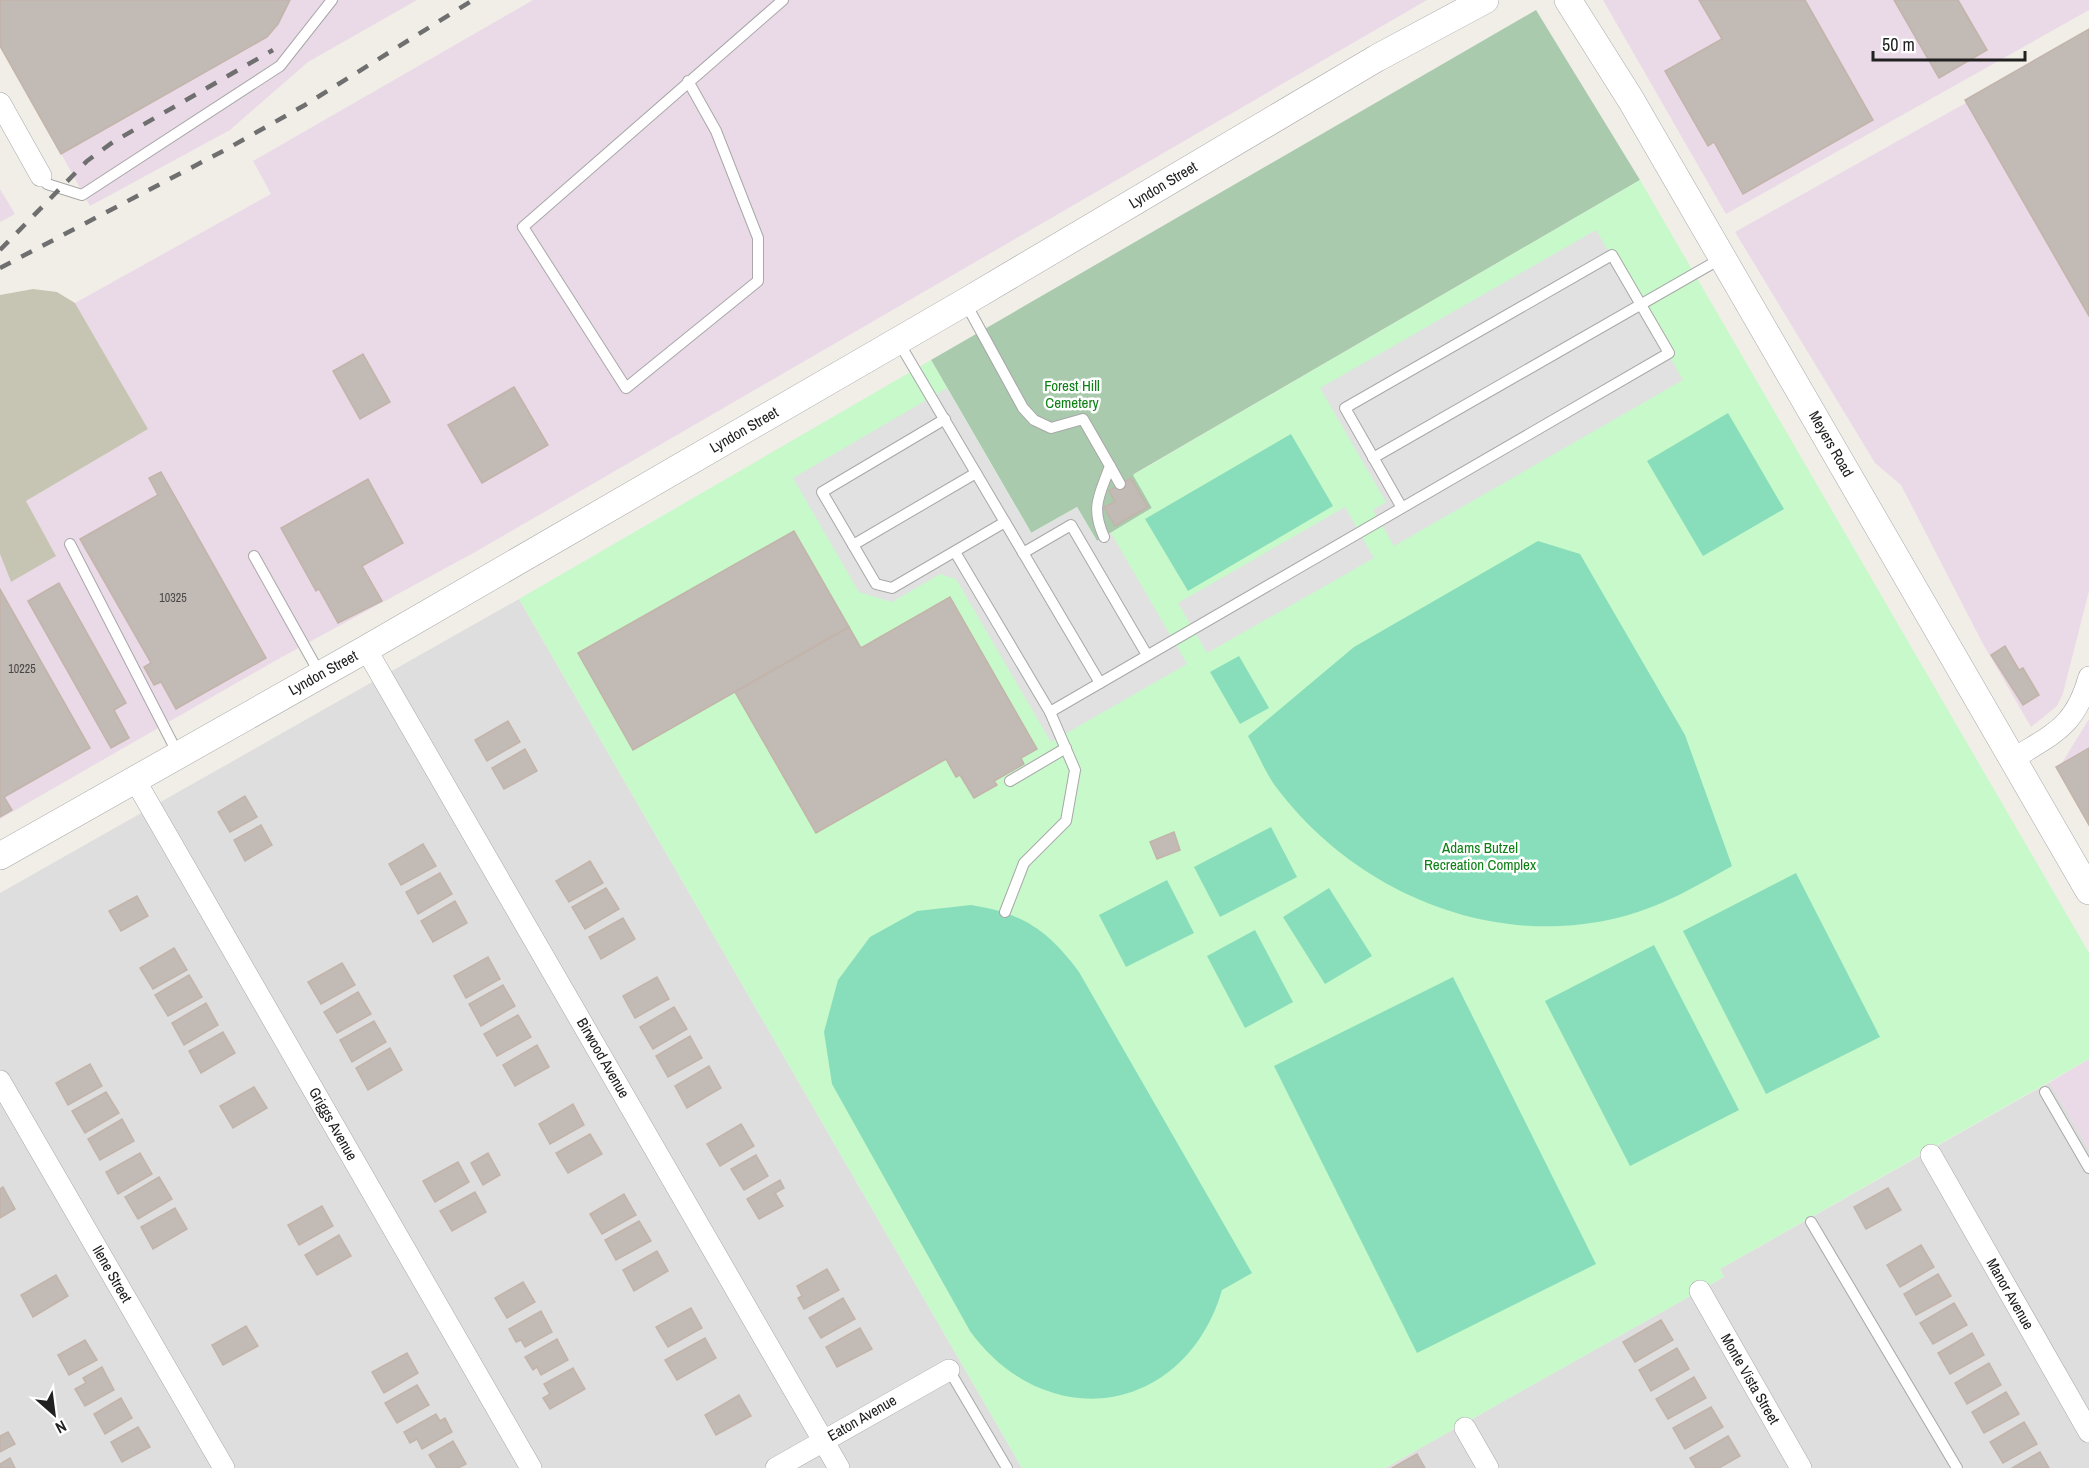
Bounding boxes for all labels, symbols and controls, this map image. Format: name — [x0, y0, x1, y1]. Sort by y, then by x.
scale bar — [1873, 24, 2024, 62]
text: 50 m — [1882, 32, 1915, 57]
street label: Lyndon Street — [1125, 156, 1201, 213]
park label: Forest Hill Cemetery — [1044, 375, 1100, 413]
street label: Lyndon Street — [706, 401, 782, 458]
street label: Meyers Road — [1804, 407, 1859, 481]
house number: 10325 — [159, 590, 187, 606]
street label: Lyndon Street — [284, 645, 362, 700]
house number: 10225 — [8, 661, 36, 677]
park label: Adams Butzel Recreation Complex — [1424, 837, 1537, 875]
street label: Birwood Avenue — [572, 1014, 635, 1102]
street label: Griggs Avenue — [304, 1083, 363, 1164]
street label: Ilene Street — [88, 1241, 138, 1307]
street label: Manor Avenue — [1982, 1254, 2039, 1333]
street label: Monte Vista Street — [1716, 1329, 1785, 1429]
north arrow — [24, 1384, 84, 1444]
street label: Eaton Avenue — [823, 1389, 900, 1446]
text: N — [52, 1415, 70, 1439]

